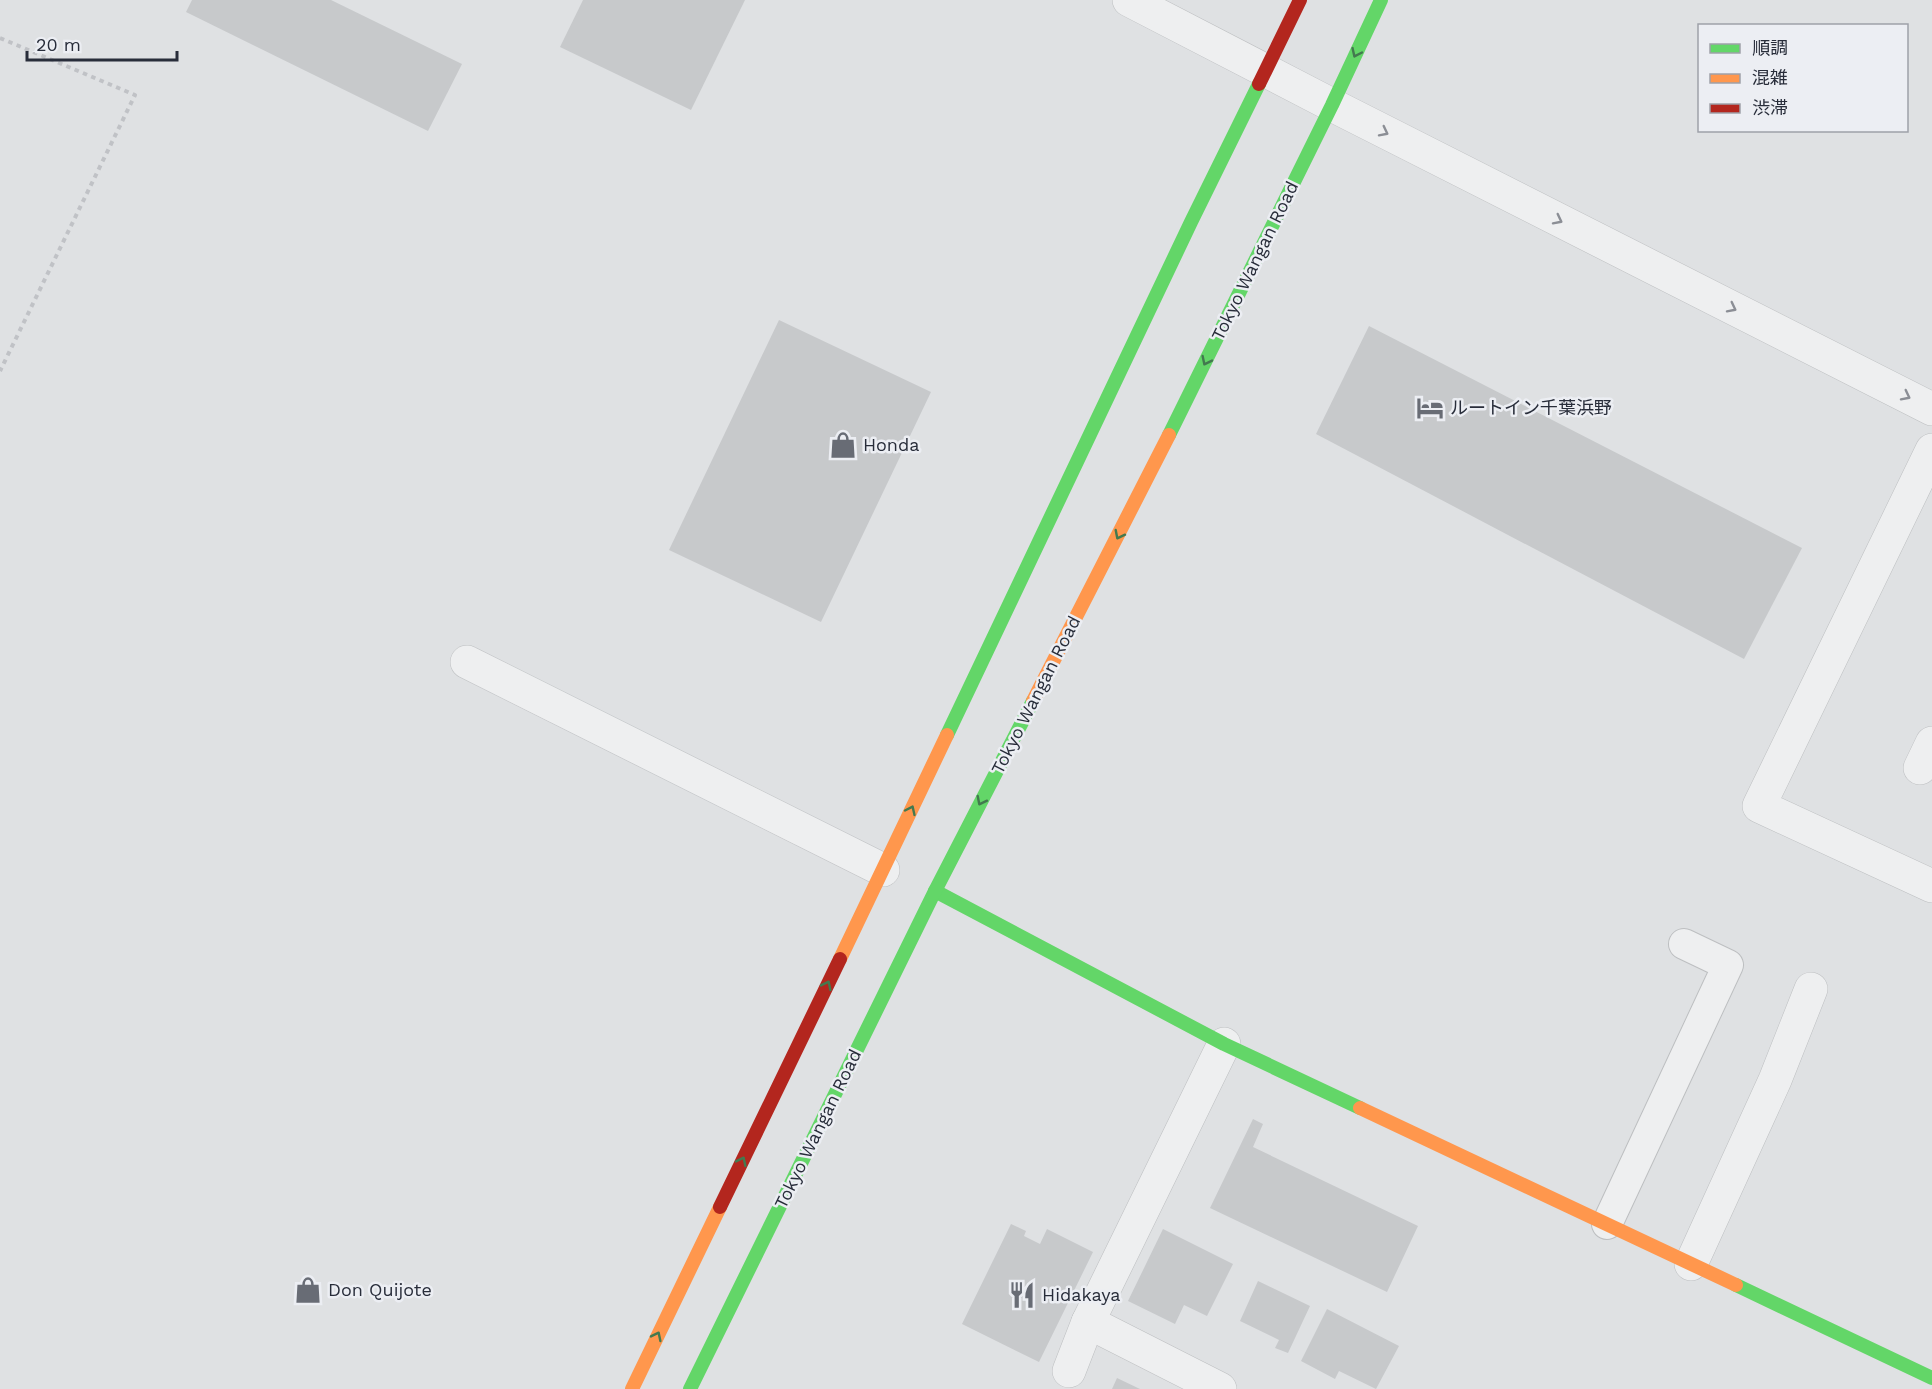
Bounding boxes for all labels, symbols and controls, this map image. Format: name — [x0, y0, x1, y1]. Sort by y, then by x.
scale bar — [27, 24, 177, 62]
legend — [1698, 24, 1908, 132]
text: 20 m — [36, 34, 81, 55]
text: 順調 — [1752, 37, 1788, 58]
one-way arrow — [1352, 47, 1364, 58]
text: 混雑 — [1752, 67, 1788, 88]
text: 渋滞 — [1752, 97, 1788, 118]
one-way arrow — [1378, 125, 1389, 136]
street label: Tokyo Wangan Road — [1207, 178, 1302, 344]
one-way arrow — [1552, 213, 1563, 224]
one-way arrow — [1726, 301, 1737, 312]
one-way arrow — [1202, 354, 1214, 365]
one-way arrow — [1900, 389, 1911, 400]
hotel icon: ルートイン千葉浜野 — [1415, 393, 1445, 423]
place label: ルートイン千葉浜野 — [1450, 397, 1612, 418]
shop icon: Honda — [828, 430, 858, 460]
place label: Honda — [863, 434, 919, 455]
one-way arrow — [1114, 528, 1126, 539]
street label: Tokyo Wangan Road — [987, 612, 1085, 777]
one-way arrow — [977, 795, 988, 806]
one-way arrow — [904, 805, 916, 816]
one-way arrow — [820, 981, 831, 992]
street label: Tokyo Wangan Road — [770, 1046, 865, 1212]
one-way arrow — [735, 1156, 747, 1167]
shop icon: Don Quijote — [293, 1275, 323, 1305]
place label: Don Quijote — [328, 1279, 432, 1300]
restaurant icon: Hidakaya — [1007, 1280, 1037, 1310]
place label: Hidakaya — [1042, 1284, 1120, 1305]
one-way arrow — [650, 1332, 662, 1343]

